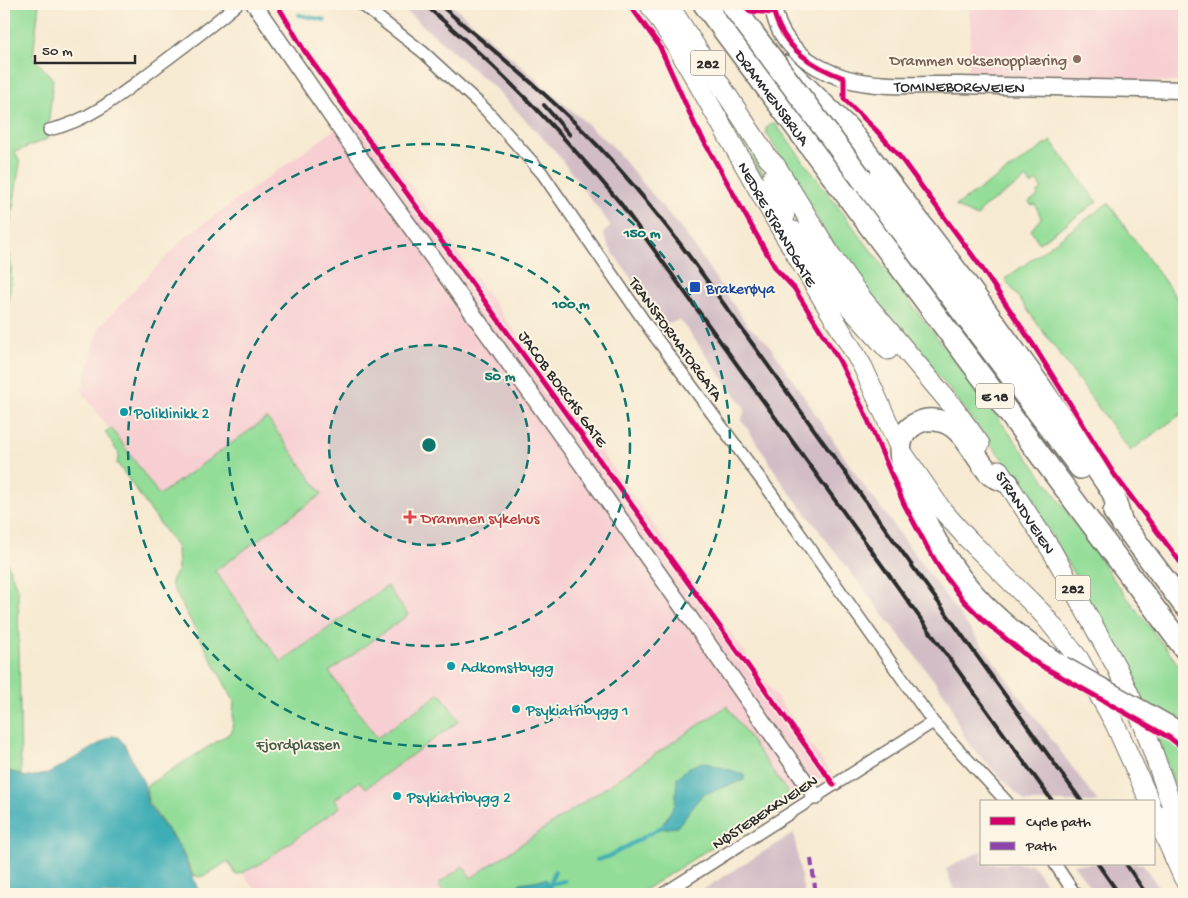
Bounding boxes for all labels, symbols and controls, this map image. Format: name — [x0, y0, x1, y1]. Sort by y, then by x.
scale bar — [35, 32, 135, 64]
text: 50 m — [42, 43, 73, 61]
street label: DRAMMENSBRUA — [728, 47, 813, 152]
road number: 282 — [690, 50, 726, 76]
place label: Drammen voksenopplæring — [889, 53, 1067, 72]
marker: Drammen voksenopplæring — [1071, 53, 1083, 65]
street label: TOMINEBORGVEIEN — [893, 79, 1025, 100]
street label: NEDRE STRANDGATE — [732, 160, 820, 292]
text: 150 m — [623, 225, 661, 243]
street label: TRANSFORMATORGATA — [622, 274, 726, 407]
marker: Brakerøya — [688, 280, 702, 294]
place label: Brakerøya — [705, 281, 776, 300]
text: 100 m — [551, 296, 590, 314]
street label: JACOB BORCHS GATE — [513, 328, 610, 453]
text: 50 m — [485, 368, 516, 386]
road number: E 18 — [976, 384, 1014, 408]
marker: Poliklinikk 2 — [118, 406, 130, 418]
place label: Poliklinikk 2 — [133, 406, 209, 425]
centre of rings — [420, 436, 438, 454]
street label: STRANDVEIEN — [989, 469, 1058, 559]
marker: Drammen sykehus — [403, 510, 417, 524]
place label: Drammen sykehus — [420, 511, 541, 530]
road number: 282 — [1056, 576, 1090, 600]
marker: Adkomstbygg — [445, 660, 457, 672]
place label: Adkomstbygg — [461, 660, 554, 679]
marker: Psykiatribygg 1 — [510, 703, 522, 715]
place label: Psykiatribygg 1 — [525, 703, 629, 722]
park label: Fjordplassen — [255, 737, 340, 756]
street label: NØSTEBEKKVEIEN — [709, 773, 822, 855]
marker: Psykiatribygg 2 — [391, 790, 403, 802]
place label: Psykiatribygg 2 — [406, 790, 511, 809]
legend — [980, 800, 1156, 866]
text: Cycle path — [1026, 814, 1091, 832]
text: Path — [1025, 838, 1057, 856]

